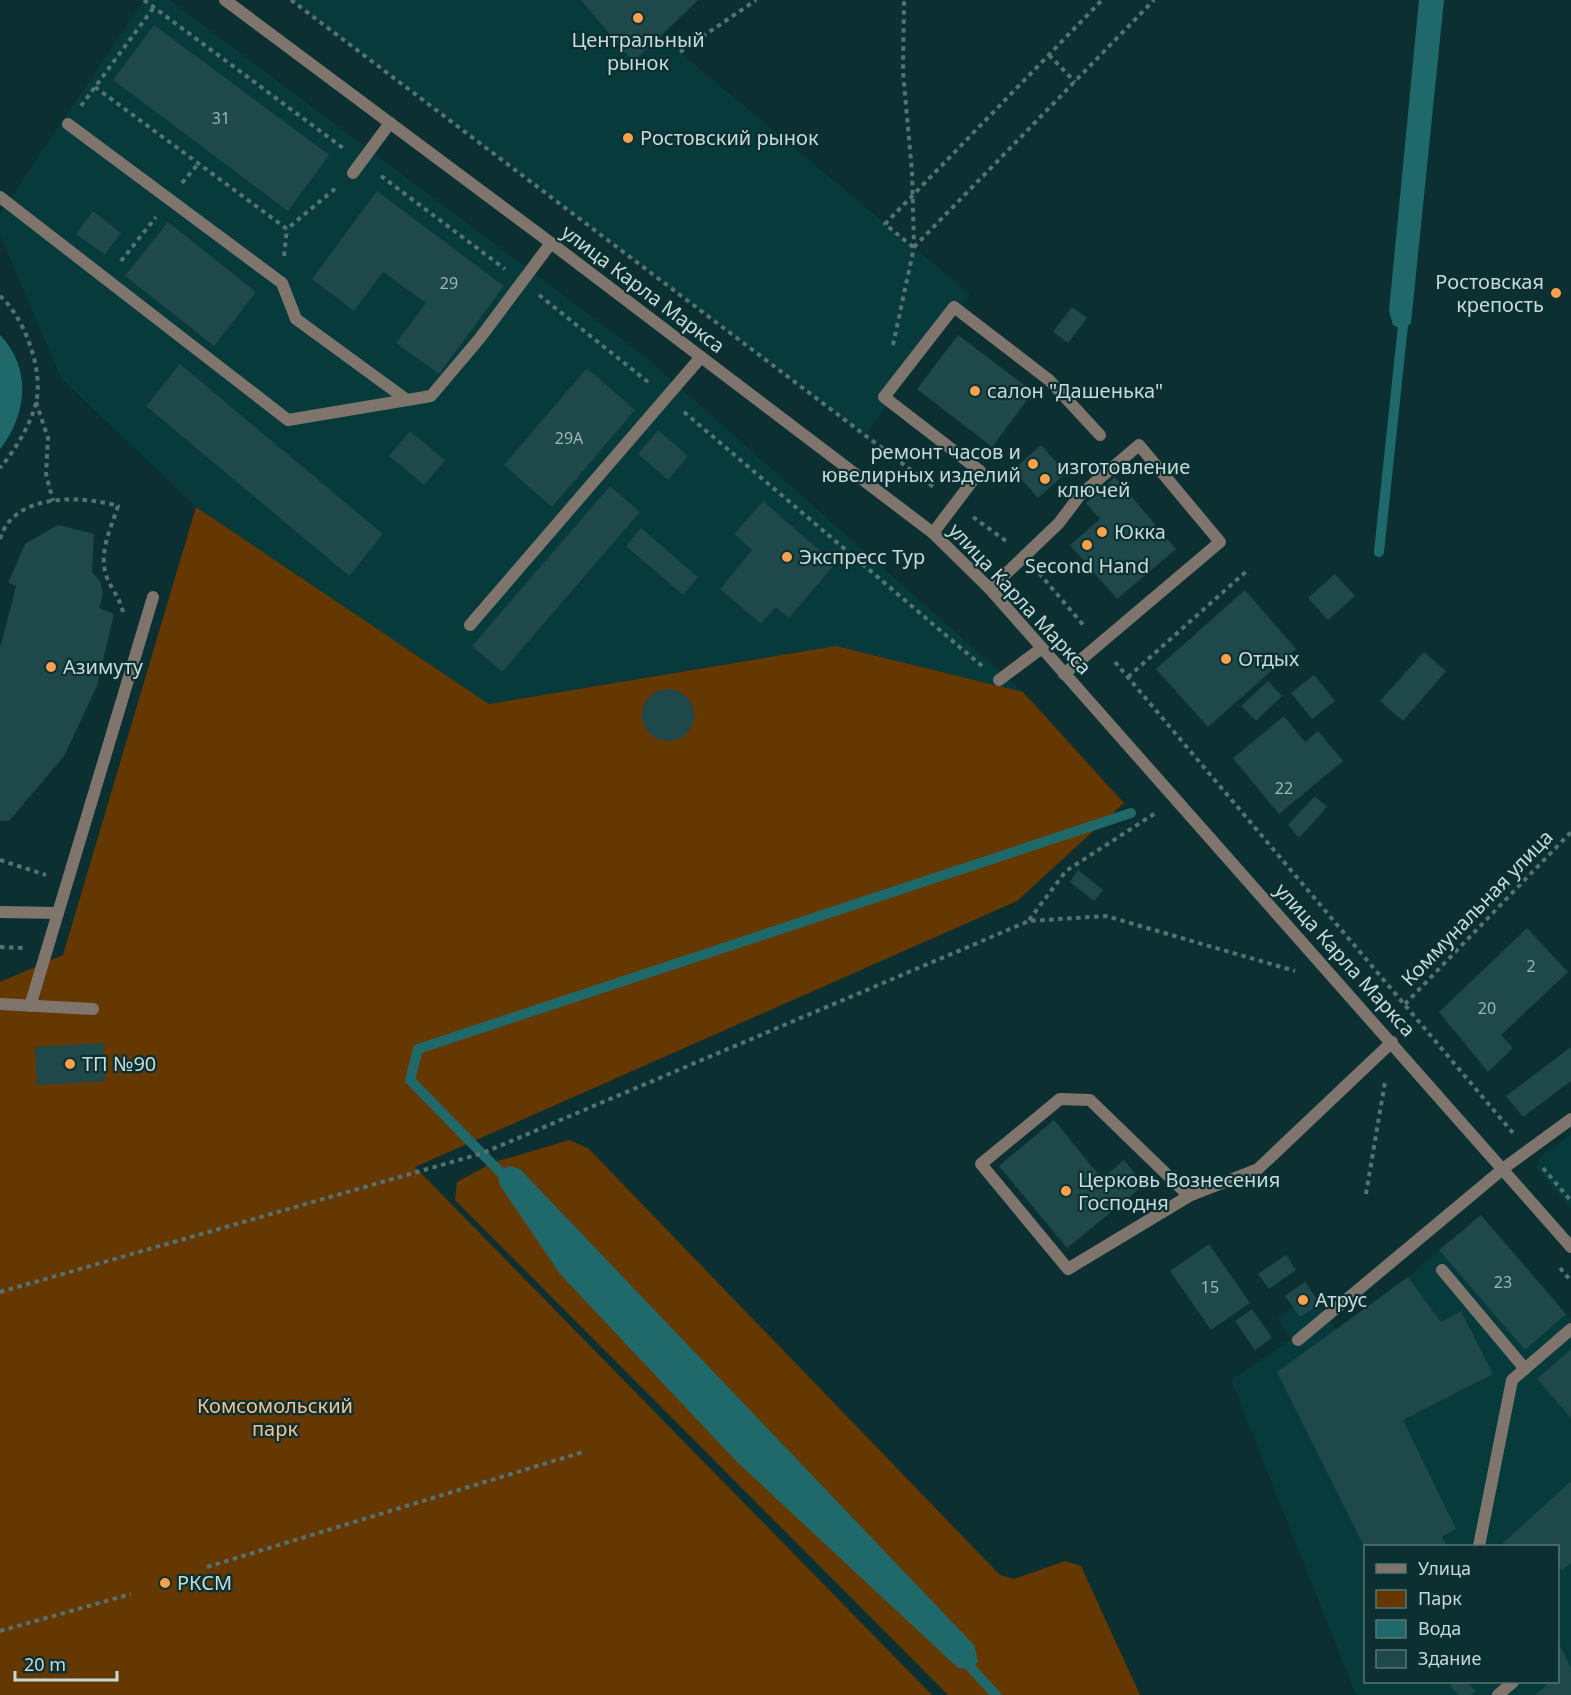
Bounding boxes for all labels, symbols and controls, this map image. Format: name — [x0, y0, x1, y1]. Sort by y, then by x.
marker: Центральный рынок — [631, 11, 645, 25]
place label: Центральный рынок — [571, 26, 705, 76]
house number: 31 — [212, 107, 230, 129]
place label: Ростовский рынок — [640, 124, 819, 151]
marker: Ростовский рынок — [621, 131, 635, 145]
street label: улица Карла Маркса — [556, 218, 731, 359]
place label: Ростовская крепость — [1435, 268, 1544, 318]
house number: 29 — [440, 272, 458, 294]
marker: Ростовская крепость — [1549, 286, 1563, 300]
place label: салон "Дашенька" — [987, 377, 1163, 404]
marker: салон "Дашенька" — [968, 384, 982, 398]
house number: 29А — [555, 427, 584, 449]
place label: ремонт часов и ювелирных изделий — [822, 438, 1021, 488]
place label: изготовление ключей — [1057, 453, 1190, 503]
marker: ремонт часов и ювелирных изделий — [1026, 457, 1040, 471]
marker: изготовление ключей — [1038, 472, 1052, 486]
street label: улица Карла Маркса — [943, 517, 1098, 680]
place label: Юкка — [1114, 518, 1166, 545]
marker: Юкка — [1095, 525, 1109, 539]
marker: Second Hand — [1080, 538, 1094, 552]
place label: Экспресс Тур — [799, 543, 925, 570]
marker: Экспресс Тур — [780, 550, 794, 564]
place label: Second Hand — [1025, 552, 1149, 579]
place label: Отдых — [1238, 645, 1300, 672]
marker: Отдых — [1219, 652, 1233, 666]
place label: Азимуту — [63, 653, 144, 680]
marker: Азимуту — [44, 660, 58, 674]
house number: 22 — [1275, 777, 1293, 799]
street label: Коммунальная улица — [1395, 824, 1559, 992]
street label: улица Карла Маркса — [1269, 877, 1422, 1042]
house number: 2 — [1526, 955, 1536, 977]
house number: 20 — [1478, 997, 1496, 1019]
place label: ТП №90 — [82, 1050, 156, 1077]
marker: ТП №90 — [63, 1057, 77, 1071]
place label: Церковь Вознесения Господня — [1078, 1166, 1280, 1216]
marker: Церковь Вознесения Господня — [1059, 1184, 1073, 1198]
house number: 23 — [1494, 1271, 1512, 1293]
house number: 15 — [1201, 1276, 1219, 1298]
place label: Атрус — [1315, 1286, 1368, 1313]
marker: Атрус — [1296, 1293, 1310, 1307]
park label: Комсомольский парк — [197, 1392, 353, 1442]
legend — [1364, 1545, 1559, 1683]
text: Улица — [1418, 1556, 1471, 1580]
place label: РКСМ — [177, 1569, 232, 1596]
marker: РКСМ — [158, 1576, 172, 1590]
text: Парк — [1418, 1586, 1462, 1610]
text: Вода — [1418, 1616, 1461, 1640]
scale bar — [15, 1644, 117, 1682]
text: Здание — [1418, 1646, 1482, 1670]
text: 20 m — [24, 1652, 66, 1676]

